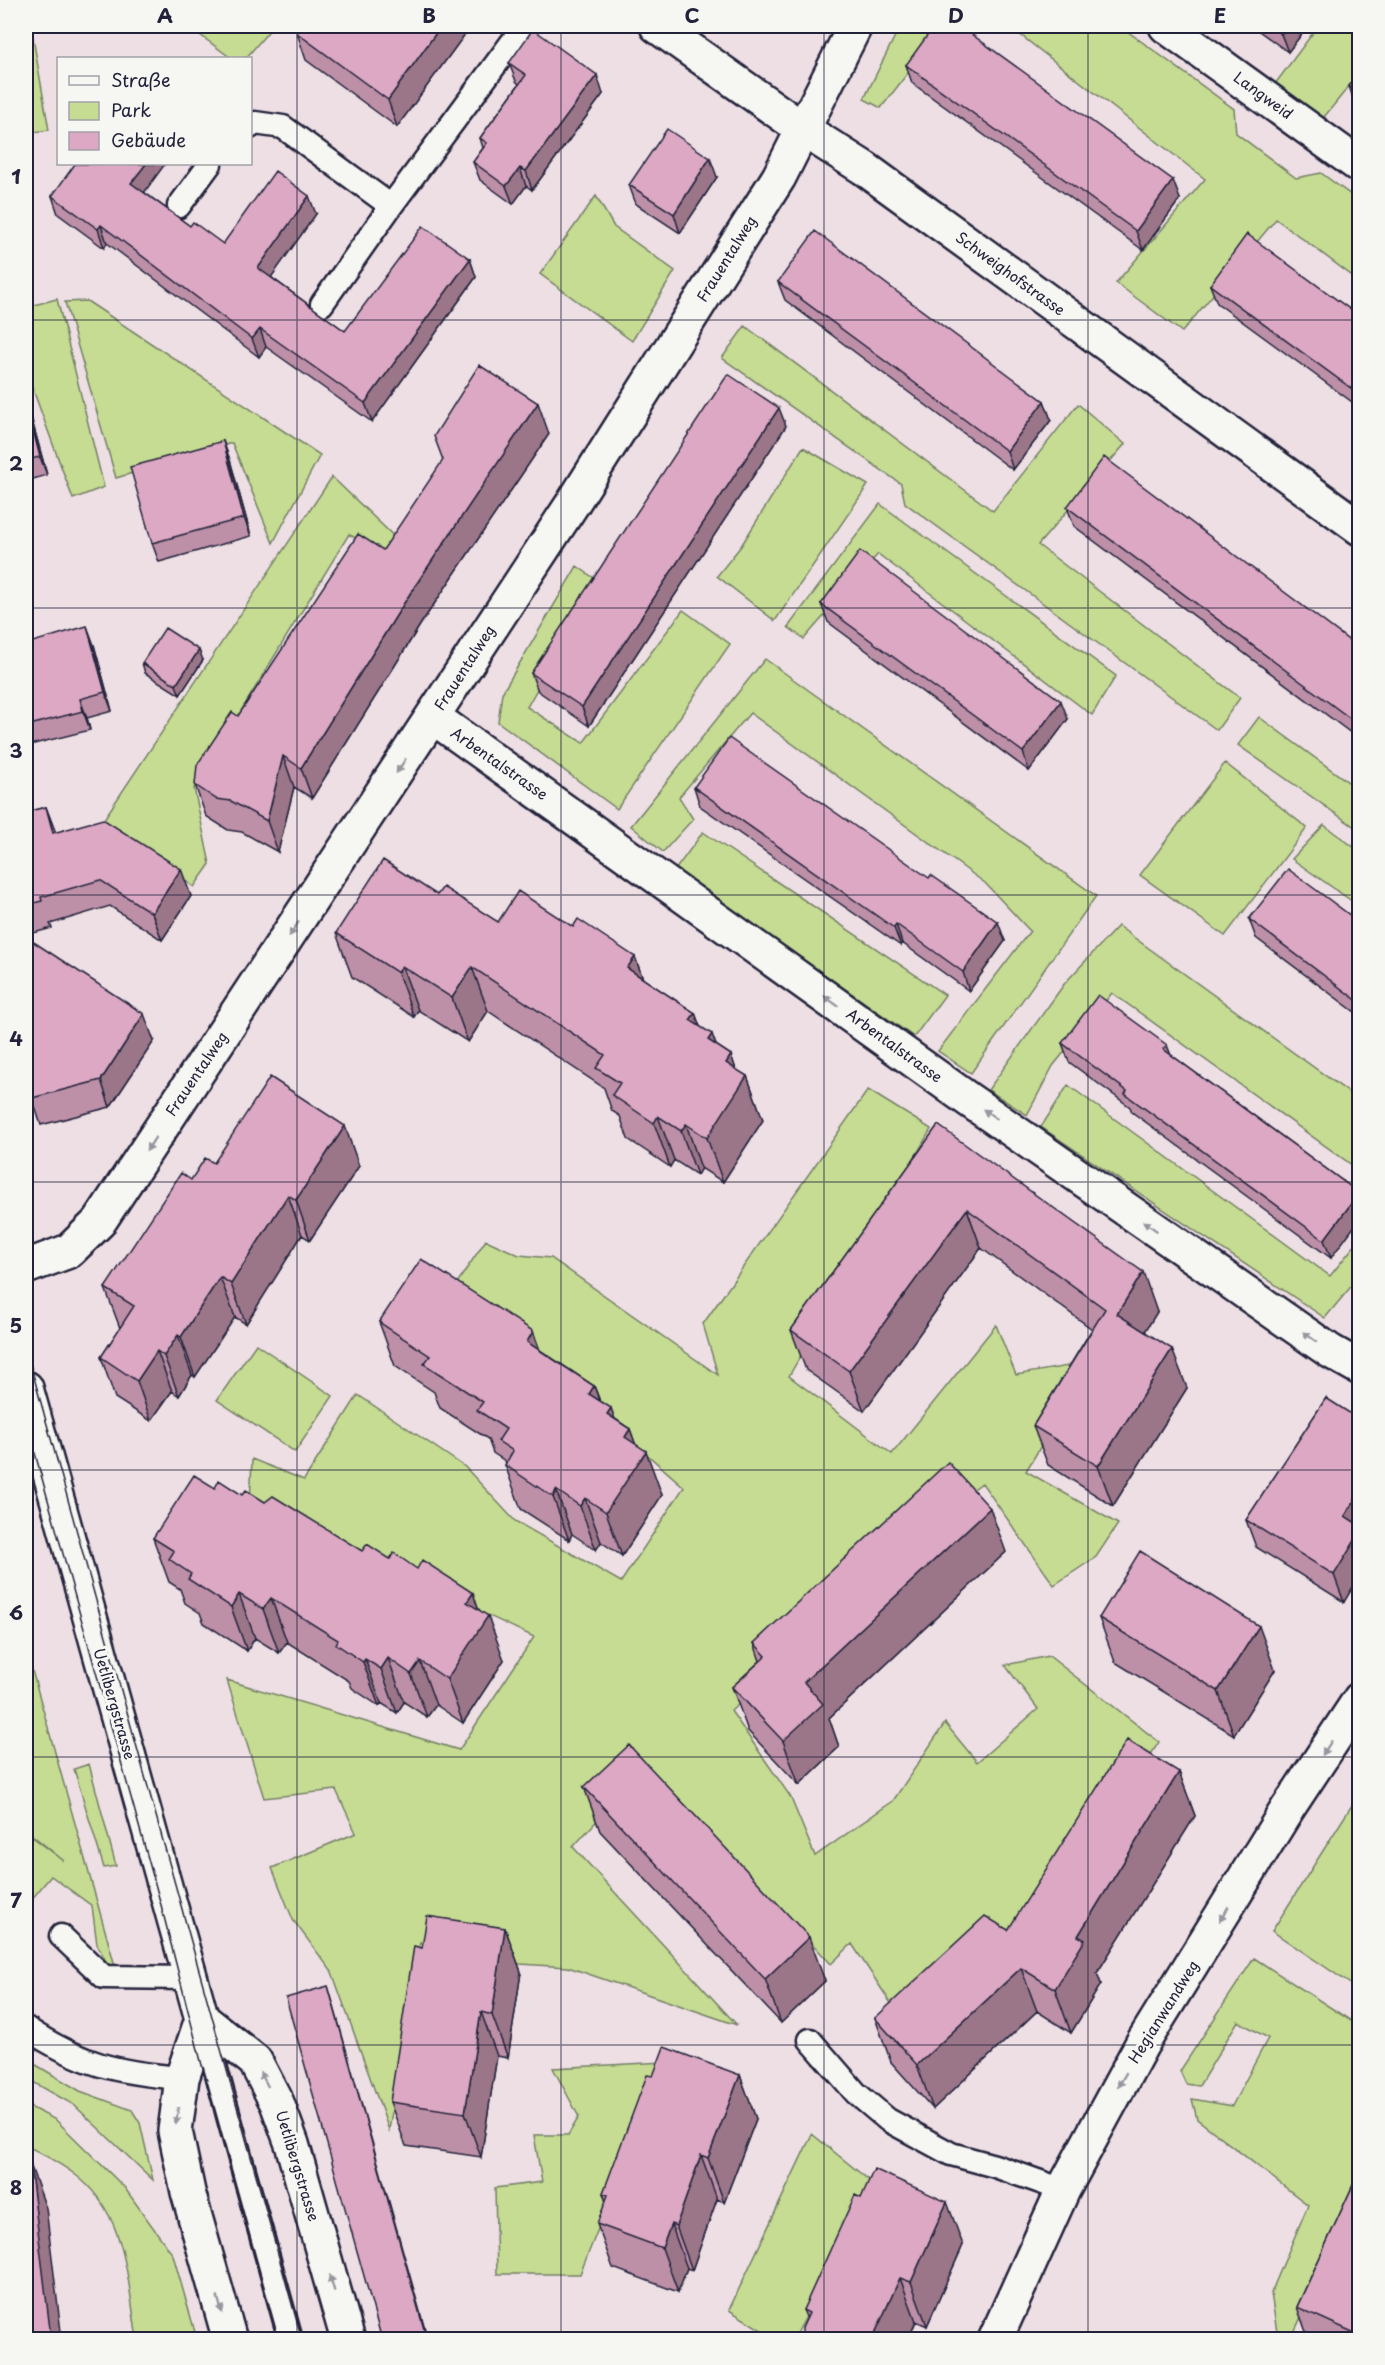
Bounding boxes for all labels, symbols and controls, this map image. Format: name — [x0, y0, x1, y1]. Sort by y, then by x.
text: A — [157, 0, 173, 30]
text: B — [422, 0, 436, 30]
text: C — [684, 0, 700, 30]
text: D — [948, 0, 964, 30]
text: E — [1214, 0, 1226, 30]
legend — [57, 57, 252, 165]
street label: Langweid — [1229, 65, 1298, 124]
text: Straße — [111, 66, 171, 93]
text: Park — [111, 96, 151, 123]
text: Gebäude — [111, 126, 186, 153]
text: 1 — [11, 161, 21, 191]
street label: Frauentalweg — [690, 211, 761, 306]
street label: Schweighofstrasse — [951, 225, 1071, 320]
text: 2 — [9, 448, 23, 478]
street label: Frauentalweg — [427, 620, 500, 715]
street label: Arbentalstrasse — [447, 721, 553, 805]
text: 3 — [9, 735, 23, 765]
one-way arrow — [396, 758, 407, 774]
one-way arrow — [288, 921, 299, 937]
one-way arrow — [824, 995, 840, 1007]
street label: Arbentalstrasse — [842, 1002, 948, 1088]
text: 4 — [9, 1023, 23, 1053]
street label: Frauentalweg — [159, 1026, 233, 1120]
one-way arrow — [982, 1108, 998, 1120]
one-way arrow — [146, 1136, 157, 1152]
one-way arrow — [1142, 1220, 1158, 1232]
text: 5 — [10, 1310, 22, 1340]
one-way arrow — [1302, 1332, 1318, 1343]
text: 6 — [9, 1597, 23, 1627]
street label: Uetlibergstrasse — [89, 1645, 142, 1762]
one-way arrow — [1322, 1740, 1333, 1756]
text: 7 — [10, 1885, 22, 1915]
one-way arrow — [1219, 1906, 1230, 1922]
street label: Hegianwandweg — [1122, 1955, 1204, 2067]
one-way arrow — [259, 2070, 269, 2087]
one-way arrow — [1117, 2071, 1127, 2088]
one-way arrow — [172, 2106, 182, 2125]
street label: Uetlibergstrasse — [271, 2107, 326, 2224]
text: 8 — [10, 2172, 22, 2202]
one-way arrow — [327, 2274, 336, 2292]
one-way arrow — [216, 2296, 225, 2314]

